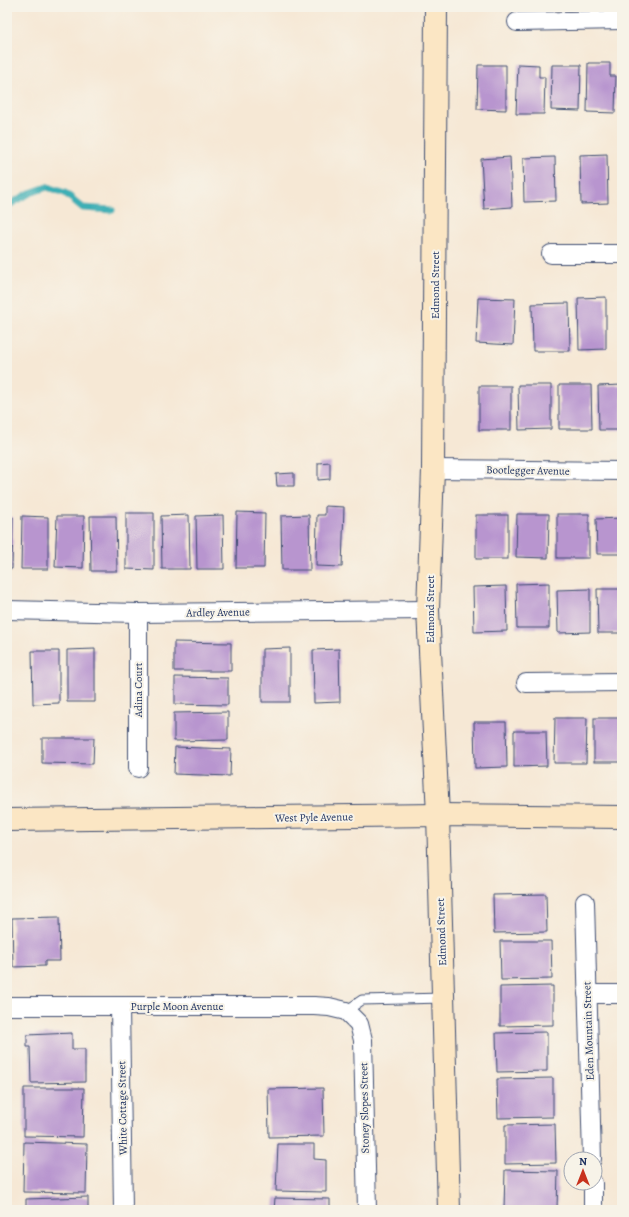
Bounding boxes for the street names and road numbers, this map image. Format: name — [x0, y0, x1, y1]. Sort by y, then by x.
street label: Edmond Street — [428, 251, 443, 319]
street label: Bootlegger Avenue — [486, 462, 570, 479]
street label: Edmond Street — [423, 575, 438, 643]
street label: Ardley Avenue — [185, 604, 250, 621]
street label: Adina Court — [131, 662, 146, 718]
street label: West Pyle Avenue — [274, 809, 353, 826]
street label: Edmond Street — [433, 897, 450, 966]
street label: Eden Mountain Street — [579, 981, 598, 1081]
street label: Purple Moon Avenue — [131, 999, 223, 1014]
street label: White Cottage Street — [114, 1060, 131, 1156]
street label: Stoney Slopes Street — [356, 1062, 373, 1154]

